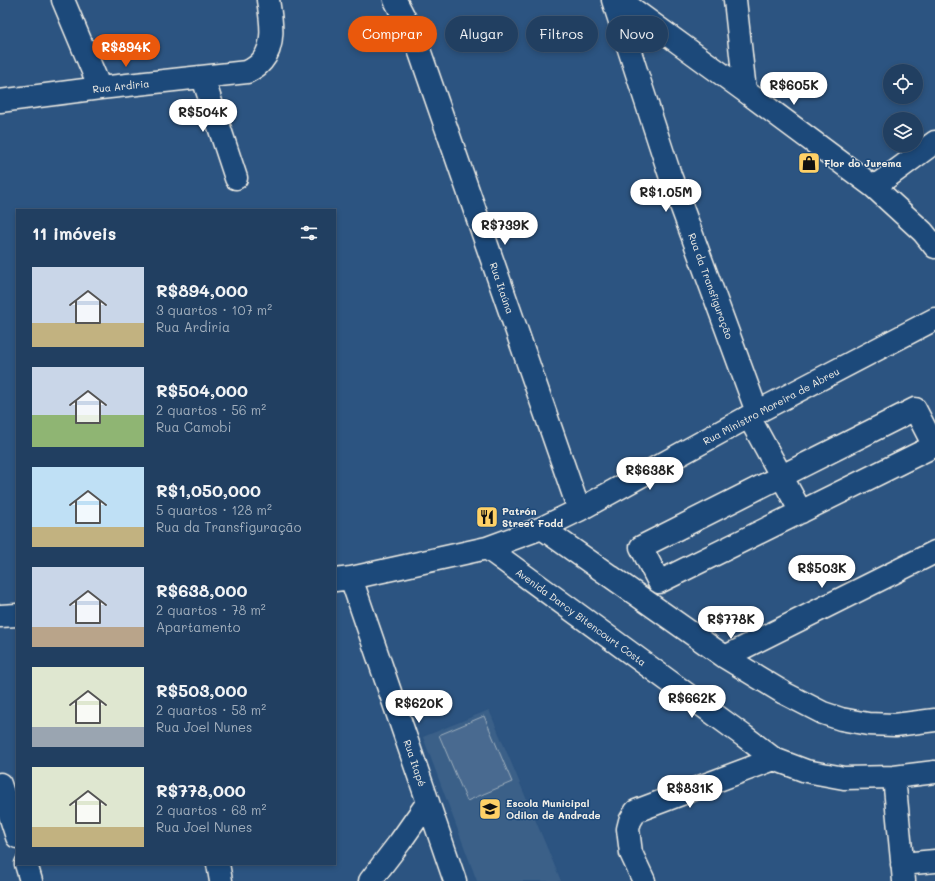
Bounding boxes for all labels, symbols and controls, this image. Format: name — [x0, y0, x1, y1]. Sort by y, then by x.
chip: Comprar — [348, 16, 437, 52]
chip: Alugar — [445, 16, 518, 52]
chip: Filtros — [526, 16, 598, 52]
chip: Novo — [606, 16, 668, 52]
pin: R$894K — [93, 34, 159, 68]
text: R$894K — [101, 38, 151, 55]
map controls — [883, 64, 923, 152]
button: locate — [883, 64, 923, 104]
pin: R$605K — [761, 72, 827, 106]
street label: Rua Ardiria — [92, 76, 150, 96]
text: R$605K — [769, 76, 819, 93]
pin: R$504K — [170, 99, 236, 133]
text: R$504K — [178, 103, 228, 120]
button: layers — [883, 112, 923, 152]
shop icon: Flor do Jurema — [796, 150, 822, 176]
place label: Flor do Jurema — [824, 156, 902, 170]
pin: R$1.05M — [629, 179, 703, 213]
text: R$1.05M — [639, 183, 693, 200]
pin: R$739K — [472, 212, 538, 246]
text: R$739K — [481, 216, 529, 233]
text: 11 imóveis — [32, 222, 116, 244]
icon: filters — [298, 222, 320, 244]
street label: Rua da Transfiguração — [685, 231, 737, 341]
street label: Rua Itaúna — [487, 260, 517, 316]
text: R$894,000 — [156, 279, 248, 301]
icon: home — [64, 283, 112, 331]
text: 3 quartos · 107 m² — [156, 301, 272, 318]
text: Rua Ardiria — [156, 318, 230, 335]
street label: Rua Ministro Moreira de Abreu — [700, 364, 842, 448]
text: R$504,000 — [156, 379, 248, 401]
icon: home — [64, 383, 112, 431]
text: 2 quartos · 56 m² — [156, 401, 266, 418]
text: Rua Camobi — [156, 418, 231, 435]
pin: R$638K — [617, 457, 683, 491]
text: R$638K — [625, 461, 675, 478]
text: R$1,050,000 — [156, 479, 261, 501]
icon: home — [64, 483, 112, 531]
text: 5 quartos · 128 m² — [156, 501, 272, 518]
restaurant icon: Patrón Street Fodd — [474, 504, 500, 530]
place label: Patrón Street Fodd — [502, 504, 564, 530]
text: Rua da Transfiguração — [156, 518, 301, 535]
pin: R$503K — [789, 555, 855, 589]
text: R$503K — [797, 559, 847, 576]
street label: Avenida Darcy Bitencourt Costa — [513, 565, 649, 669]
text: R$638,000 — [156, 579, 247, 601]
icon: home — [64, 583, 112, 631]
text: 2 quartos · 78 m² — [156, 601, 266, 618]
pin: R$778K — [698, 606, 764, 640]
text: R$778K — [707, 610, 755, 627]
text: Apartamento — [156, 618, 241, 635]
text: R$503,000 — [156, 679, 247, 701]
icon: home — [64, 683, 112, 731]
pin: R$662K — [659, 685, 725, 719]
text: R$662K — [668, 689, 716, 706]
pin: R$620K — [386, 690, 452, 724]
text: R$620K — [394, 694, 444, 711]
text: 2 quartos · 58 m² — [156, 701, 266, 718]
text: Rua Joel Nunes — [156, 718, 252, 735]
street label: Rua Itapé — [400, 738, 430, 788]
pin: R$831K — [657, 775, 723, 809]
text: R$778,000 — [156, 779, 246, 801]
text: R$831K — [666, 779, 714, 796]
icon: home — [64, 783, 112, 831]
school or university icon: Escola Municipal Odilon de Andrade — [477, 796, 503, 822]
place label: Escola Municipal Odilon de Andrade — [506, 796, 601, 822]
text: 2 quartos · 68 m² — [156, 801, 266, 818]
text: Rua Joel Nunes — [156, 818, 252, 835]

